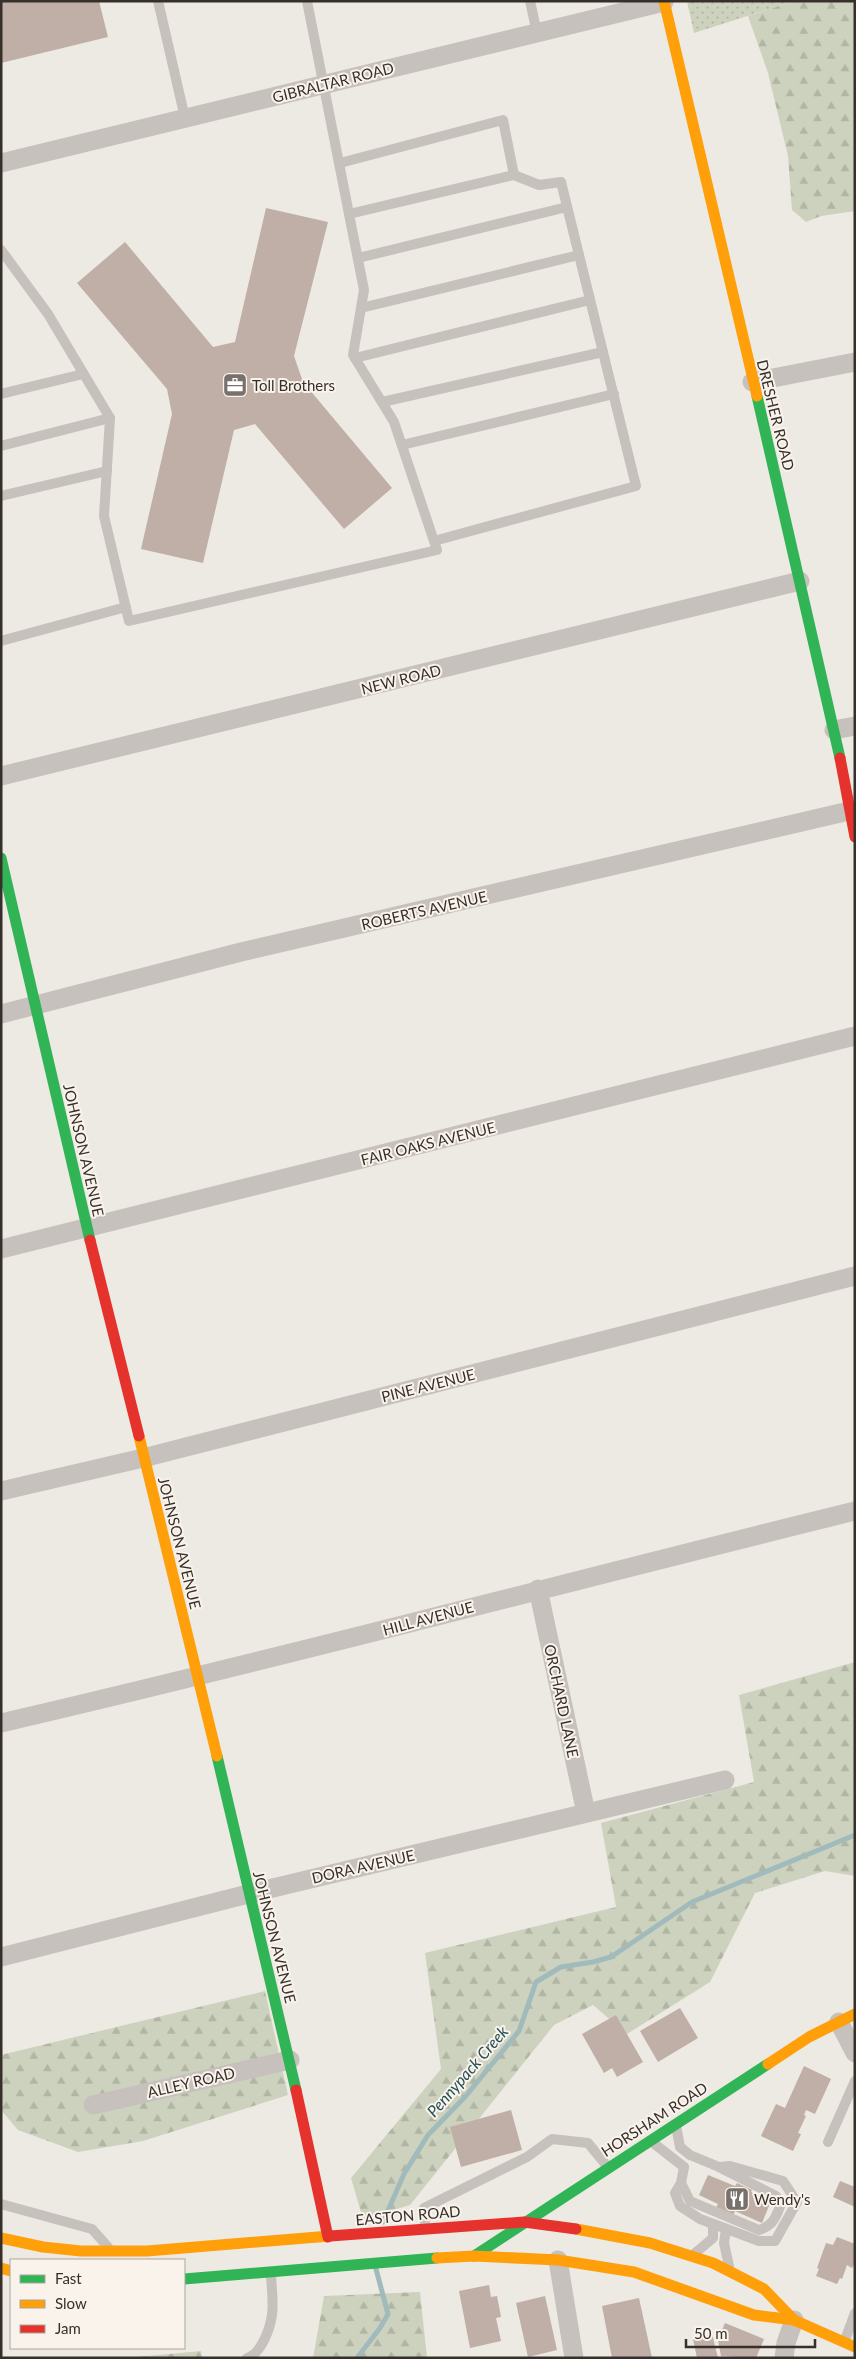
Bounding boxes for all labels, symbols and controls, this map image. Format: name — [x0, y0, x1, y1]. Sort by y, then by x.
street label: GIBRALTAR ROAD — [270, 58, 396, 106]
street label: DRESHER ROAD — [754, 358, 798, 472]
office icon: Toll Brothers — [222, 372, 248, 398]
place label: Toll Brothers — [252, 376, 335, 394]
street label: NEW ROAD — [359, 660, 443, 698]
street label: ROBERTS AVENUE — [359, 887, 489, 933]
street label: JOHNSON AVENUE — [60, 1082, 108, 1218]
street label: FAIR OAKS AVENUE — [359, 1118, 497, 1168]
street label: PINE AVENUE — [379, 1365, 477, 1405]
street label: JOHNSON AVENUE — [155, 1475, 205, 1611]
street label: HILL AVENUE — [381, 1597, 475, 1639]
street label: ORCHARD LANE — [541, 1643, 583, 1759]
street label: DORA AVENUE — [310, 1845, 416, 1887]
street label: JOHNSON AVENUE — [250, 1869, 300, 2005]
water label: Pennypack Creek — [422, 2021, 512, 2120]
street label: ALLEY ROAD — [145, 2063, 237, 2101]
street label: HORSHAM ROAD — [598, 2078, 710, 2160]
restaurant icon: Wendy's — [724, 2186, 750, 2212]
place label: Wendy's — [754, 2190, 811, 2208]
street label: EASTON ROAD — [355, 2201, 461, 2229]
legend — [10, 2259, 185, 2349]
text: Fast — [55, 2269, 82, 2287]
text: Slow — [55, 2294, 87, 2312]
scale bar — [686, 2316, 815, 2348]
text: Jam — [55, 2319, 81, 2337]
text: 50 m — [694, 2324, 728, 2342]

